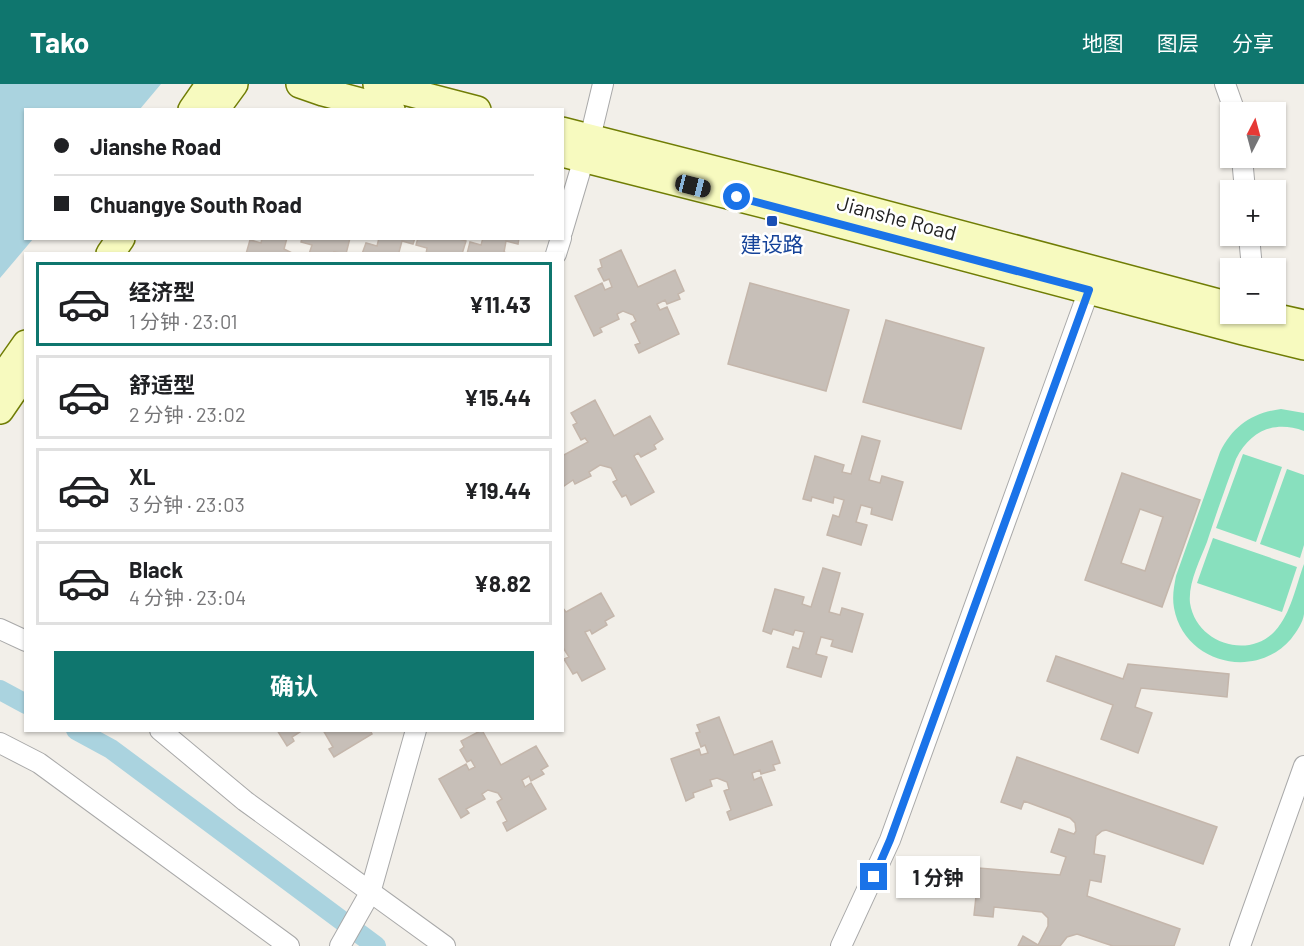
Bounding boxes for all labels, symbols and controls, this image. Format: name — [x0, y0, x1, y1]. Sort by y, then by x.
text: Tako — [30, 25, 89, 59]
text: 地图 — [1082, 30, 1124, 55]
text: 图层 — [1157, 30, 1199, 55]
text: 分享 — [1232, 30, 1274, 55]
north arrow — [1220, 102, 1286, 168]
map controls — [1220, 102, 1286, 324]
text: Jianshe Road — [90, 133, 221, 159]
car — [673, 173, 713, 199]
button: + — [1220, 180, 1286, 246]
route start — [723, 183, 750, 210]
street label: Jianshe Road — [835, 189, 959, 245]
text: Chuangye South Road — [90, 191, 302, 217]
marker: 建设路 — [765, 214, 779, 228]
place label: 建设路 — [741, 231, 804, 256]
button: − — [1220, 258, 1286, 324]
icon: car — [57, 277, 111, 331]
text: 经济型 — [129, 278, 195, 304]
text: ¥11.43 — [469, 291, 531, 317]
text: 1 分钟 · 23:01 — [129, 309, 238, 333]
icon: car — [57, 370, 111, 424]
text: 舒适型 — [129, 371, 195, 397]
text: ¥15.44 — [464, 384, 531, 410]
text: 2 分钟 · 23:02 — [129, 402, 246, 426]
icon: car — [57, 463, 111, 517]
text: XL — [129, 463, 155, 489]
text: ¥19.44 — [464, 477, 531, 503]
text: 3 分钟 · 23:03 — [129, 492, 245, 516]
icon: car — [57, 556, 111, 610]
text: Black — [129, 556, 183, 582]
text: ¥8.82 — [474, 570, 531, 596]
text: 4 分钟 · 23:04 — [129, 585, 246, 609]
button: 确认 — [54, 651, 534, 720]
callout: 1 分钟 — [895, 856, 979, 898]
route end — [860, 863, 887, 890]
text: 1 分钟 — [912, 865, 964, 889]

